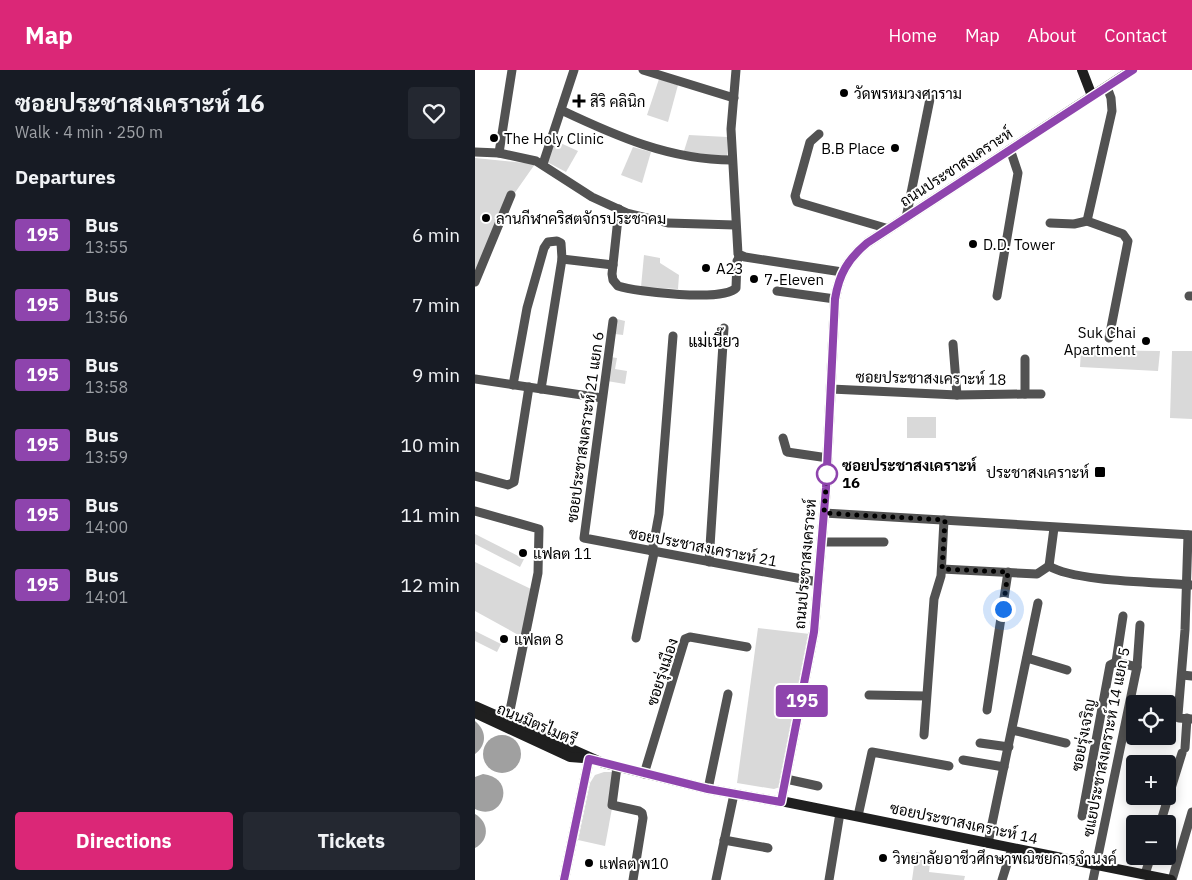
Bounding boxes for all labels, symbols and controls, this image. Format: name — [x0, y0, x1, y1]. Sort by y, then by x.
text: Map — [25, 19, 73, 51]
text: Home — [889, 24, 937, 47]
text: Map — [965, 24, 1000, 47]
text: About — [1028, 24, 1076, 47]
text: Contact — [1104, 24, 1167, 47]
place label: วัดพรหมวงศาราม — [854, 84, 962, 103]
text: ซอยประชาสงเคราะห์ 16 — [15, 87, 265, 119]
button: heart — [408, 87, 460, 139]
marker: วัดพรหมวงศาราม — [838, 87, 850, 99]
place label: สิริ คลินิก — [590, 92, 645, 111]
marker: สิริ คลินิก — [572, 94, 586, 108]
text: Walk · 4 min · 250 m — [15, 122, 163, 142]
street label: ถนนประชาสงเคราะห์ — [896, 123, 1016, 211]
place label: The Holy Clinic — [504, 129, 604, 148]
marker: The Holy Clinic — [488, 132, 500, 144]
place label: B.B Place — [821, 139, 885, 158]
marker: B.B Place — [889, 142, 901, 154]
text: Departures — [15, 165, 115, 189]
place label: ลานกีฬาคริสตจักรประชาคม — [496, 209, 666, 228]
marker: ลานกีฬาคริสตจักรประชาคม — [480, 212, 492, 224]
text: Bus — [85, 213, 119, 237]
text: 195 — [26, 223, 59, 246]
text: 6 min — [412, 223, 460, 247]
place label: D.D. Tower — [983, 235, 1056, 254]
text: 13:55 — [85, 237, 128, 257]
marker: D.D. Tower — [967, 238, 979, 250]
place label: A23 — [716, 259, 744, 278]
marker: A23 — [700, 262, 712, 274]
place label: 7-Eleven — [764, 270, 824, 289]
marker: 7-Eleven — [748, 273, 760, 285]
text: Bus — [85, 283, 119, 307]
text: 195 — [26, 293, 59, 316]
text: 7 min — [412, 293, 460, 317]
text: 13:56 — [85, 307, 128, 327]
place label: Suk Chai Apartment — [1064, 323, 1136, 359]
district label: แม่เนี๊ยว — [688, 327, 740, 351]
street label: ซอยประชาสงเคราะห์ 21 แยก 6 — [562, 330, 608, 524]
marker: Suk Chai Apartment — [1140, 335, 1152, 347]
text: Bus — [85, 353, 119, 377]
text: 195 — [26, 363, 59, 386]
text: 9 min — [412, 363, 460, 387]
street label: ซอยประชาสงเคราะห์ 18 — [855, 367, 1007, 389]
text: 13:58 — [85, 377, 128, 397]
text: Bus — [85, 423, 119, 447]
text: 195 — [26, 433, 59, 456]
text: 10 min — [401, 433, 460, 457]
text: 13:59 — [85, 447, 128, 467]
place label: ซอยประชาสงเคราะห์ 16 — [842, 456, 977, 492]
marker: ซอยประชาสงเคราะห์ 16 — [816, 463, 838, 485]
place label: ประชาสงเคราะห์ — [986, 463, 1089, 482]
marker: ประชาสงเคราะห์ — [1093, 465, 1107, 479]
text: Bus — [85, 493, 119, 517]
street label: ถนนประชาสงเคราะห์ — [790, 498, 820, 630]
text: 195 — [26, 503, 59, 526]
text: 11 min — [401, 503, 460, 527]
text: 14:00 — [85, 517, 128, 537]
street label: ซอยประชาสงเคราะห์ 21 — [627, 523, 779, 571]
place label: แฟลต 11 — [533, 544, 592, 563]
marker: แฟลต 11 — [517, 547, 529, 559]
text: Bus — [85, 563, 119, 587]
text: 195 — [26, 573, 59, 596]
text: 12 min — [401, 573, 460, 597]
text: 14:01 — [85, 587, 128, 607]
your location — [991, 597, 1016, 622]
place label: แฟลต 8 — [514, 630, 564, 649]
marker: แฟลต 8 — [498, 633, 510, 645]
street label: ซอยรุ่งเมือง — [642, 636, 684, 709]
street label: ซแยประชาสงเคราะห์ 14 แยก 5 — [1078, 646, 1134, 838]
line badge: 195 — [773, 685, 831, 717]
text: 195 — [786, 689, 818, 712]
map controls — [1126, 695, 1176, 865]
button: locate — [1126, 695, 1176, 745]
street label: ซอยรุ่งเจริญ — [1067, 697, 1101, 773]
street label: ถนนมิตรไมตรี — [494, 699, 580, 749]
button: + — [1126, 755, 1176, 805]
street label: ซอยประชาสงเคราะห์ 14 — [888, 798, 1040, 848]
button: Directions — [15, 812, 233, 870]
button: Tickets — [243, 812, 460, 870]
button: − — [1126, 815, 1176, 865]
place label: วิทยาลัยอาชีวศึกษาพณิชยการจำนงค์ — [893, 849, 1117, 868]
marker: วิทยาลัยอาชีวศึกษาพณิชยการจำนงค์ — [877, 852, 889, 864]
place label: แฟลต พ10 — [599, 854, 669, 873]
marker: แฟลต พ10 — [583, 857, 595, 869]

